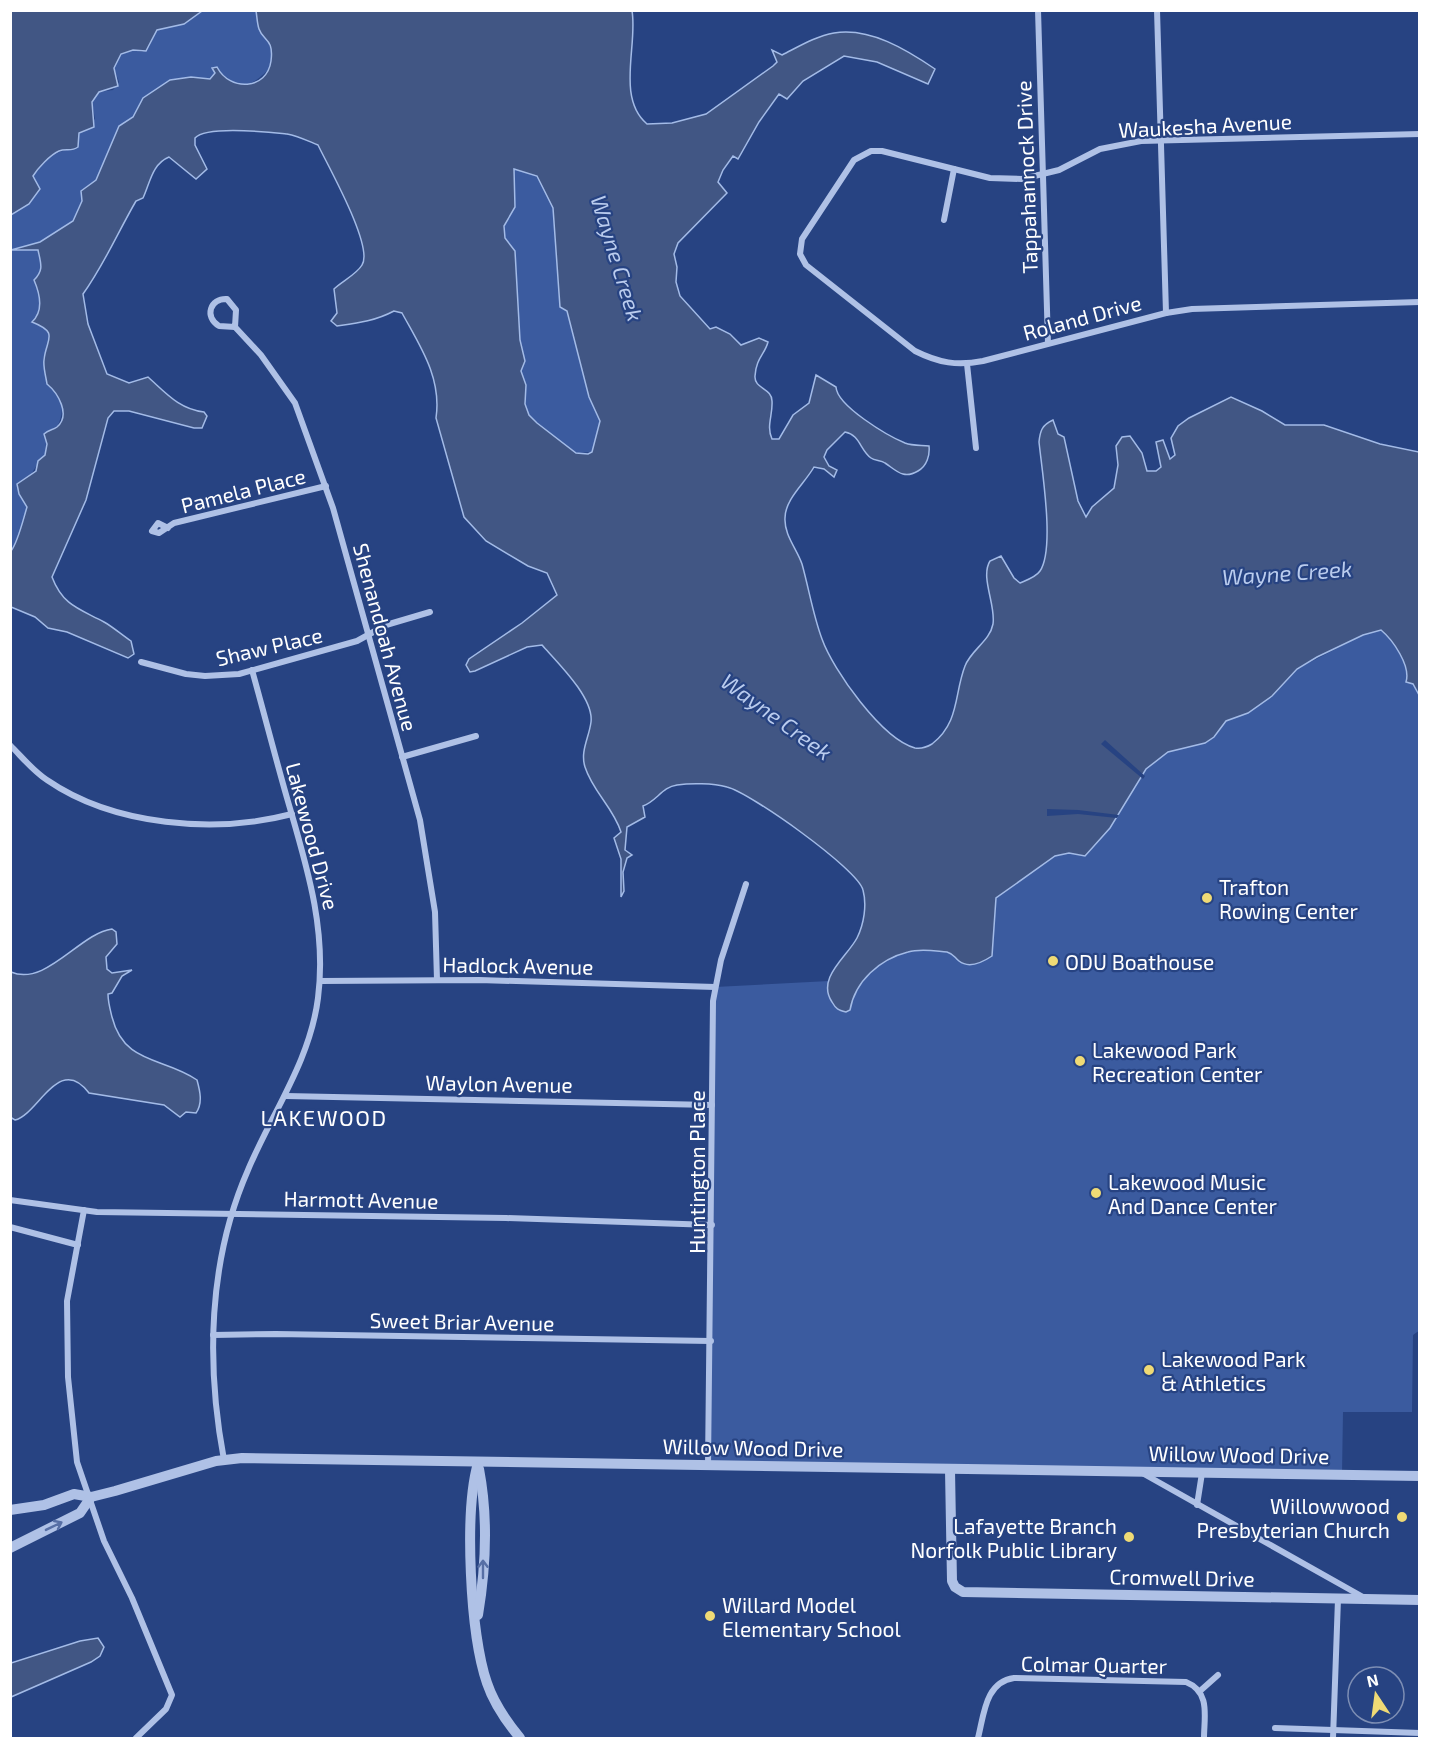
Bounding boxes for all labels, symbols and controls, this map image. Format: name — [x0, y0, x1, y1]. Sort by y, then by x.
street label: Tappahannock Drive — [1010, 80, 1042, 274]
street label: Waukesha Avenue — [1118, 108, 1292, 142]
water label: Wayne Creek — [586, 192, 649, 324]
street label: Roland Drive — [1020, 289, 1144, 345]
street label: Pamela Place — [178, 462, 308, 518]
street label: Shenandoah Avenue — [349, 540, 423, 734]
water label: Wayne Creek — [1221, 554, 1353, 591]
street label: Shaw Place — [213, 622, 325, 670]
water label: Wayne Creek — [716, 667, 837, 766]
street label: Lakewood Drive — [281, 760, 345, 912]
place label: Trafton Rowing Center — [1219, 874, 1359, 923]
marker: Trafton Rowing Center — [1200, 891, 1214, 905]
place label: ODU Boathouse — [1065, 949, 1214, 974]
street label: Hadlock Avenue — [442, 951, 594, 979]
marker: ODU Boathouse — [1046, 954, 1060, 968]
place label: Lakewood Park Recreation Center — [1092, 1037, 1263, 1086]
marker: Lakewood Park Recreation Center — [1073, 1054, 1087, 1068]
street label: Waylon Avenue — [425, 1069, 573, 1097]
street label: Huntington Place — [684, 1090, 709, 1254]
district label: LAKEWOOD — [260, 1104, 388, 1130]
place label: Lakewood Music And Dance Center — [1108, 1169, 1277, 1218]
street label: Harmott Avenue — [283, 1185, 439, 1213]
marker: Lakewood Music And Dance Center — [1089, 1186, 1103, 1200]
street label: Sweet Briar Avenue — [369, 1307, 555, 1335]
place label: Lakewood Park & Athletics — [1161, 1346, 1306, 1395]
marker: Lakewood Park & Athletics — [1142, 1363, 1156, 1377]
street label: Willow Wood Drive — [662, 1433, 844, 1461]
street label: Willow Wood Drive — [1148, 1440, 1330, 1468]
place label: Willowwood Presbyterian Church — [1196, 1493, 1390, 1542]
marker: Willowwood Presbyterian Church — [1395, 1510, 1409, 1524]
place label: Lafayette Branch Norfolk Public Library — [911, 1513, 1117, 1562]
one-way arrow — [45, 1520, 63, 1531]
marker: Lafayette Branch Norfolk Public Library — [1122, 1530, 1136, 1544]
one-way arrow — [477, 1559, 489, 1579]
street label: Cromwell Drive — [1109, 1563, 1255, 1591]
place label: Willard Model Elementary School — [722, 1592, 902, 1641]
marker: Willard Model Elementary School — [703, 1609, 717, 1623]
street label: Colmar Quarter — [1021, 1650, 1168, 1679]
north arrow — [1346, 1665, 1406, 1725]
text: N — [1365, 1669, 1380, 1690]

